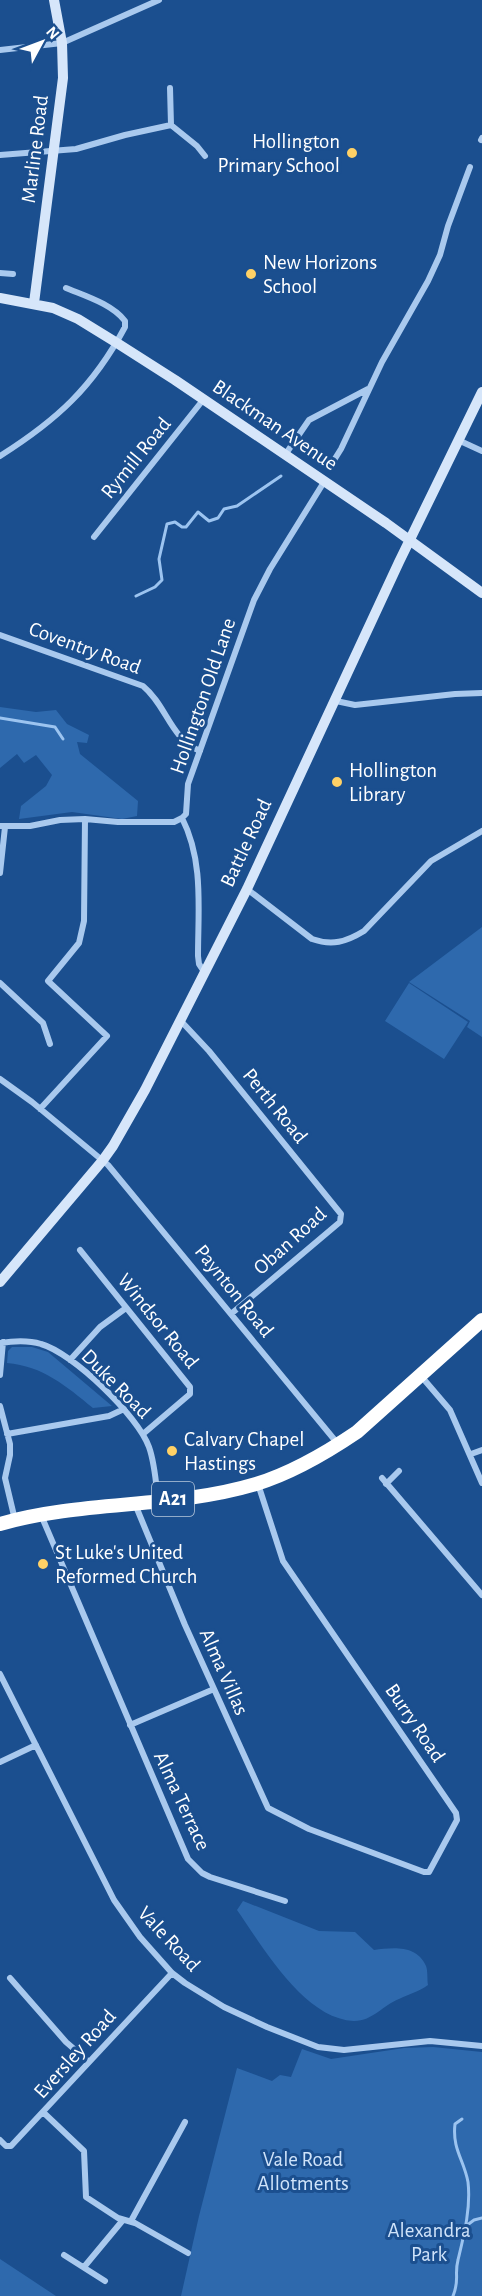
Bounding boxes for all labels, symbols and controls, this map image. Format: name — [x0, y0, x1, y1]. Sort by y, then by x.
north arrow — [12, 12, 72, 72]
text: N — [43, 23, 62, 42]
street label: Marline Road — [18, 94, 52, 204]
place label: Hollington Primary School — [217, 131, 340, 176]
marker: Hollington Primary School — [345, 146, 359, 160]
place label: New Horizons School — [263, 252, 377, 297]
marker: New Horizons School — [244, 267, 258, 281]
street label: Blackman Avenue — [209, 376, 341, 474]
street label: Rymill Road — [97, 413, 175, 503]
street label: Hollington Old Lane — [167, 615, 239, 777]
street label: Coventry Road — [26, 618, 144, 678]
place label: Hollington Library — [349, 760, 437, 805]
marker: Hollington Library — [330, 775, 344, 789]
street label: Battle Road — [217, 796, 276, 890]
street label: Perth Road — [239, 1065, 311, 1147]
street label: Oban Road — [250, 1203, 330, 1279]
street label: Paynton Road — [191, 1241, 278, 1341]
street label: Windsor Road — [114, 1270, 203, 1373]
street label: Duke Road — [77, 1345, 155, 1423]
place label: Calvary Chapel Hastings — [184, 1429, 304, 1474]
marker: Calvary Chapel Hastings — [165, 1444, 179, 1458]
road number: A21 — [152, 1482, 194, 1516]
place label: St Luke's United Reformed Church — [55, 1542, 197, 1587]
marker: St Luke's United Reformed Church — [36, 1557, 50, 1571]
street label: Alma Villas — [196, 1626, 252, 1718]
street label: Burry Road — [381, 1680, 449, 1766]
street label: Alma Terrace — [150, 1748, 214, 1854]
street label: Vale Road — [134, 1902, 204, 1976]
street label: Eversley Road — [30, 2006, 120, 2102]
park label: Vale Road Allotments — [257, 2149, 349, 2194]
park label: Alexandra Park — [387, 2220, 471, 2265]

